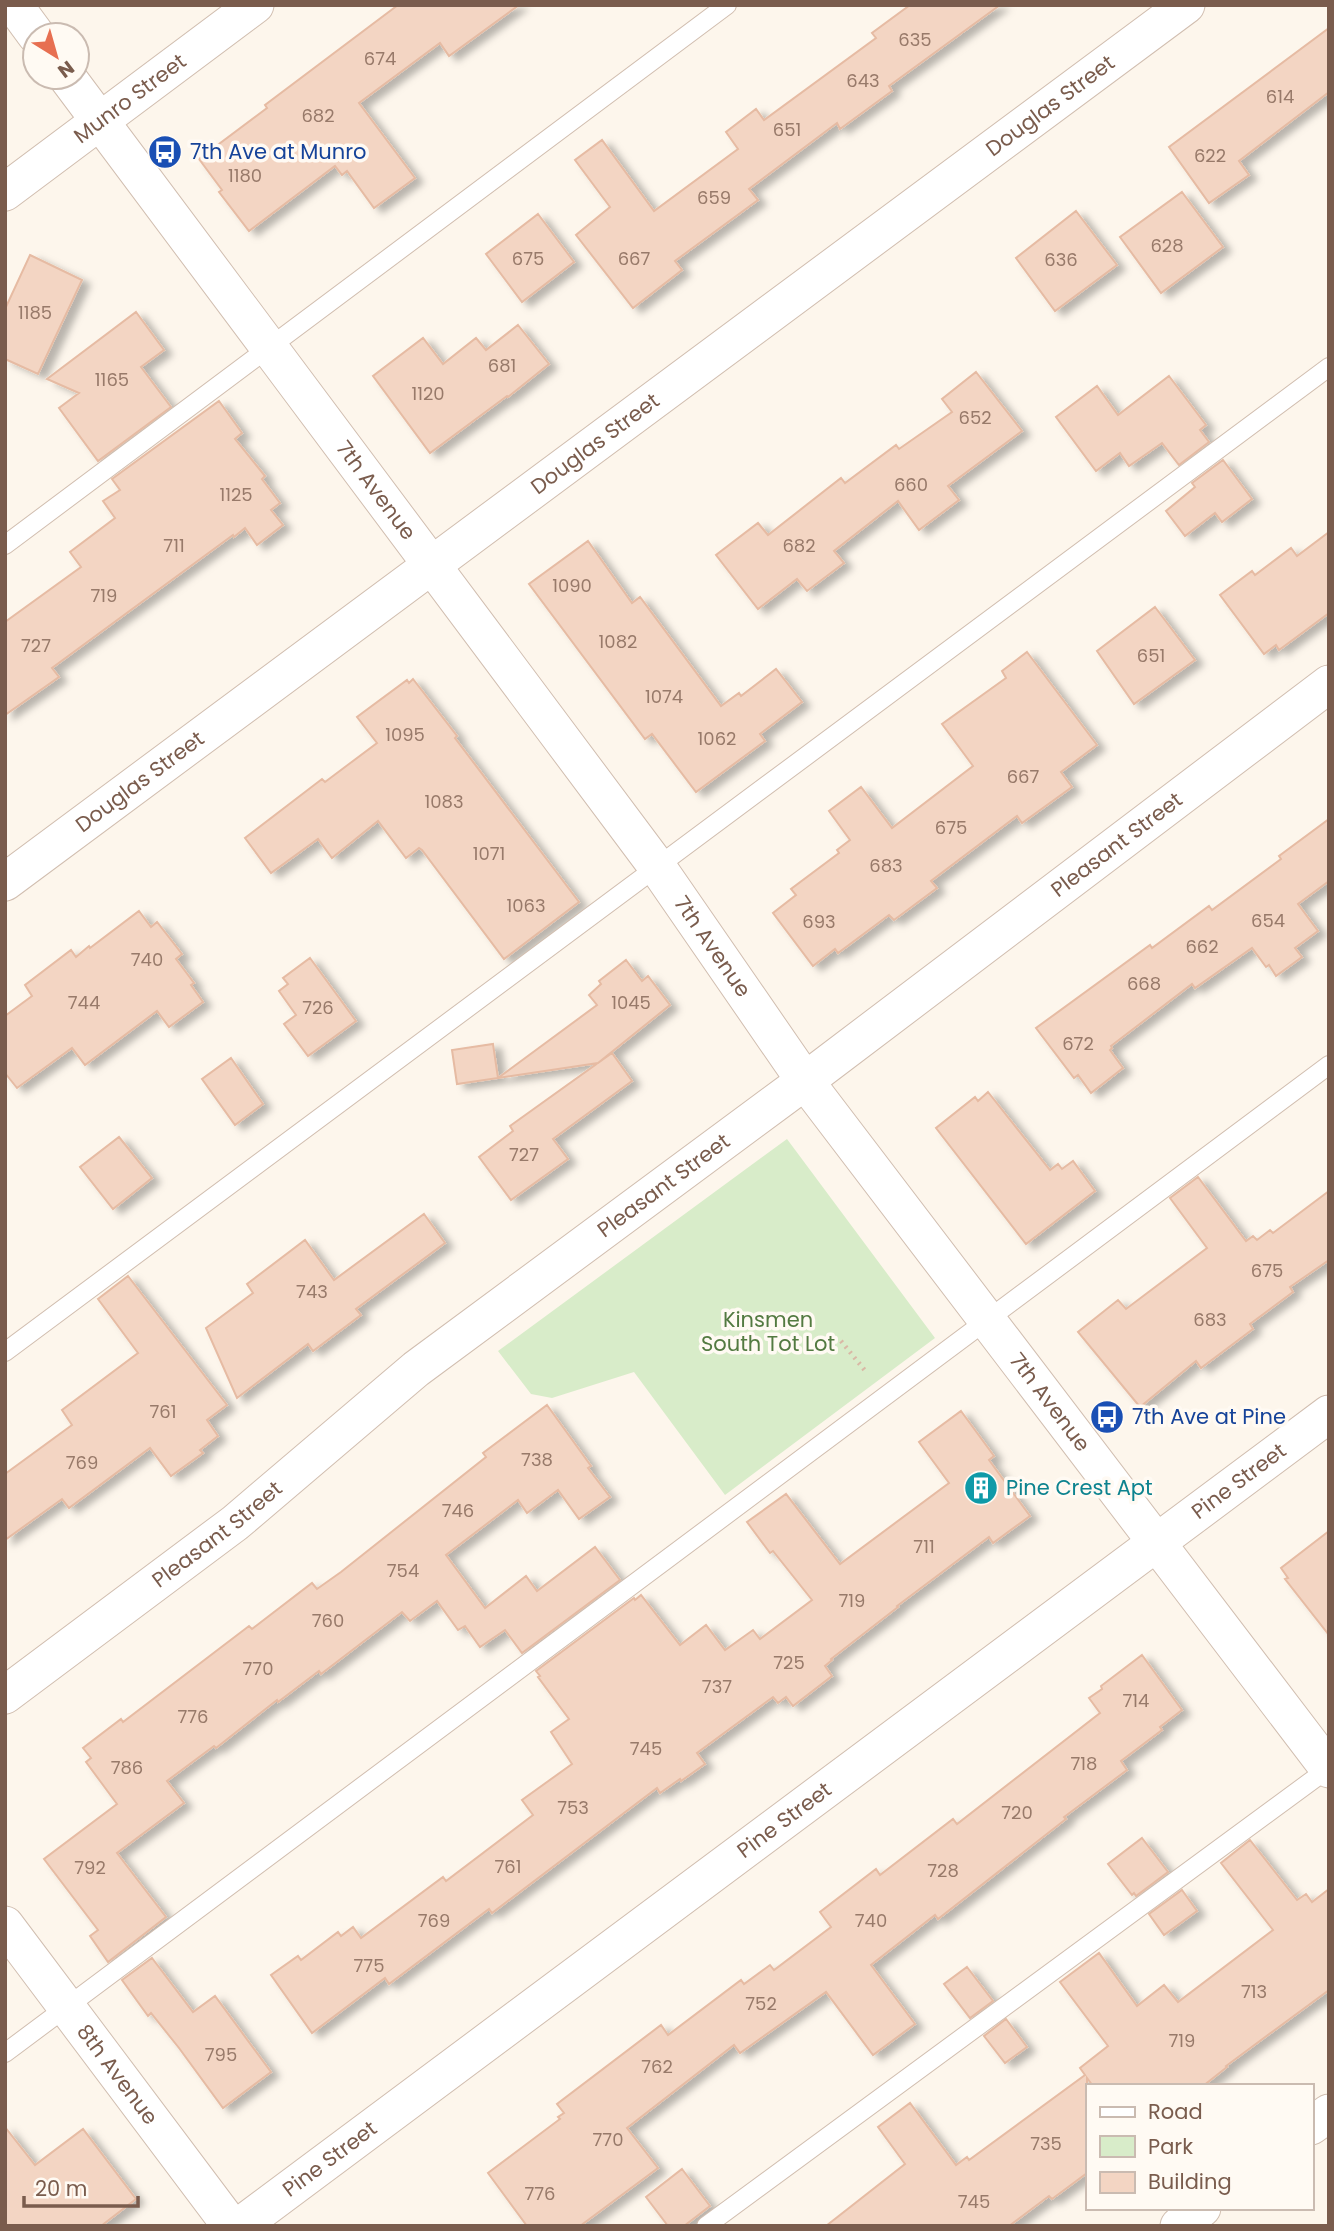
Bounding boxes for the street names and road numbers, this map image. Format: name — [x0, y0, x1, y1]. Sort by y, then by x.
street label: Munro Street — [68, 47, 192, 150]
street label: Douglas Street — [980, 48, 1120, 163]
street label: Douglas Street — [525, 386, 665, 501]
street label: 7th Avenue — [330, 434, 423, 546]
street label: Douglas Street — [69, 724, 210, 839]
street label: Pleasant Street — [1045, 785, 1188, 904]
street label: 7th Avenue — [668, 890, 758, 1003]
street label: Pleasant Street — [591, 1127, 735, 1244]
street label: 7th Avenue — [1003, 1347, 1097, 1457]
street label: Pine Street — [1185, 1436, 1292, 1526]
street label: Pleasant Street — [146, 1474, 288, 1594]
street label: Pine Street — [731, 1775, 837, 1865]
street label: 8th Avenue — [70, 2018, 165, 2130]
street label: Pine Street — [276, 2114, 383, 2203]

